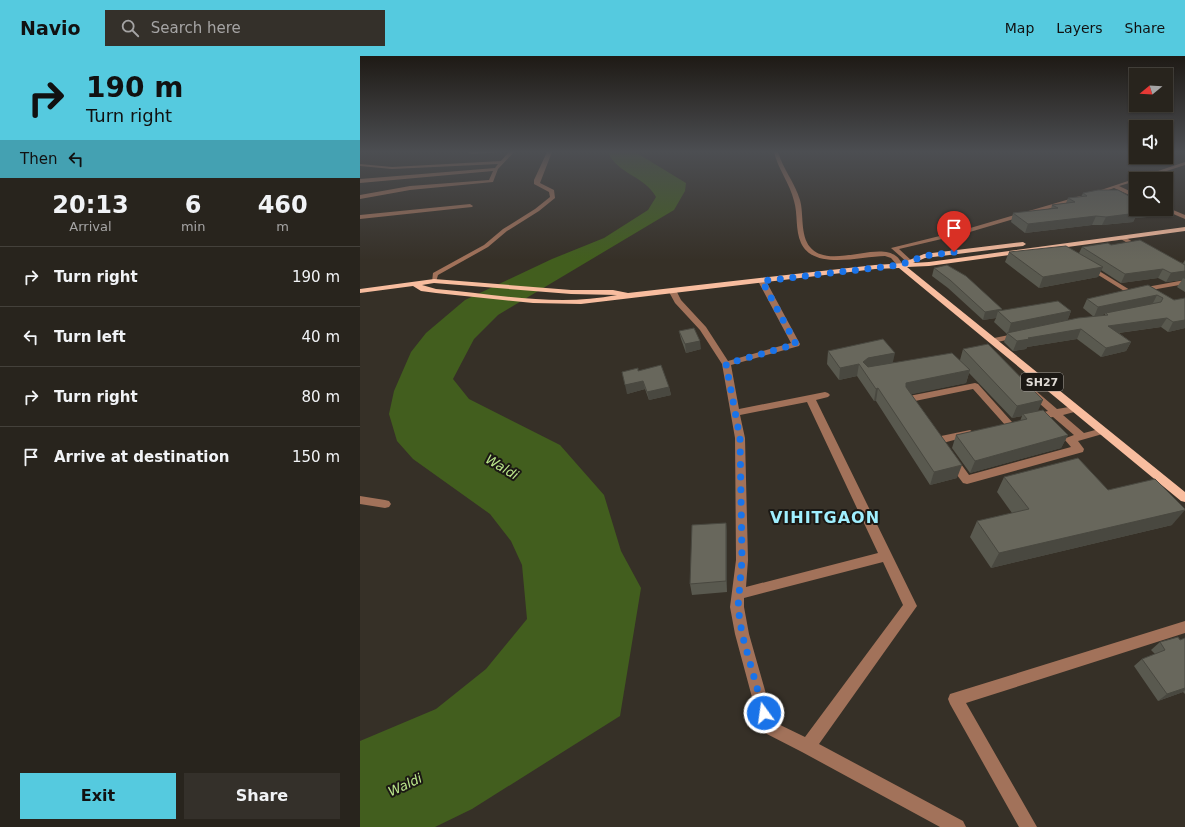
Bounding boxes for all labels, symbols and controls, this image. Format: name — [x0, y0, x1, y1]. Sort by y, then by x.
search box — [105, 10, 385, 46]
text: Navio — [20, 17, 81, 39]
icon: search — [119, 17, 141, 39]
text: Search here — [151, 19, 241, 37]
text: Map — [1005, 20, 1034, 36]
text: Layers — [1056, 20, 1103, 36]
text: Share — [1125, 20, 1165, 36]
north arrow — [1129, 68, 1173, 112]
map controls — [1129, 68, 1173, 216]
text: 190 m — [86, 71, 183, 104]
icon: right — [20, 72, 72, 124]
text: Turn right — [86, 105, 172, 126]
button: sound — [1129, 120, 1173, 164]
icon: left — [65, 148, 87, 170]
text: Then — [20, 150, 57, 168]
button: search — [1129, 172, 1173, 216]
text: 20:13 — [52, 191, 129, 219]
text: 6 — [185, 191, 201, 219]
text: 460 — [258, 191, 308, 219]
pin — [937, 211, 971, 252]
icon: arrive — [943, 217, 965, 239]
text: Arrival — [69, 219, 112, 234]
text: min — [181, 219, 205, 234]
text: m — [276, 219, 289, 234]
icon: right — [20, 266, 42, 288]
text: Turn right — [54, 268, 138, 286]
text: 190 m — [292, 268, 340, 286]
icon: left — [20, 326, 42, 348]
text: Turn left — [54, 328, 126, 346]
text: 40 m — [302, 328, 340, 346]
road number: SH27 — [1021, 373, 1063, 391]
icon: right — [20, 386, 42, 408]
text: Turn right — [54, 388, 138, 406]
text: 80 m — [302, 388, 340, 406]
icon: arrive — [20, 446, 42, 468]
text: Arrive at destination — [54, 448, 229, 466]
text: 150 m — [292, 448, 340, 466]
water label: Waldi — [483, 451, 521, 483]
district label: VIHITGAON — [770, 508, 880, 527]
position arrow — [743, 692, 785, 734]
water label: Waldi — [386, 771, 425, 799]
button: Exit — [20, 773, 176, 819]
button: Share — [184, 773, 340, 819]

